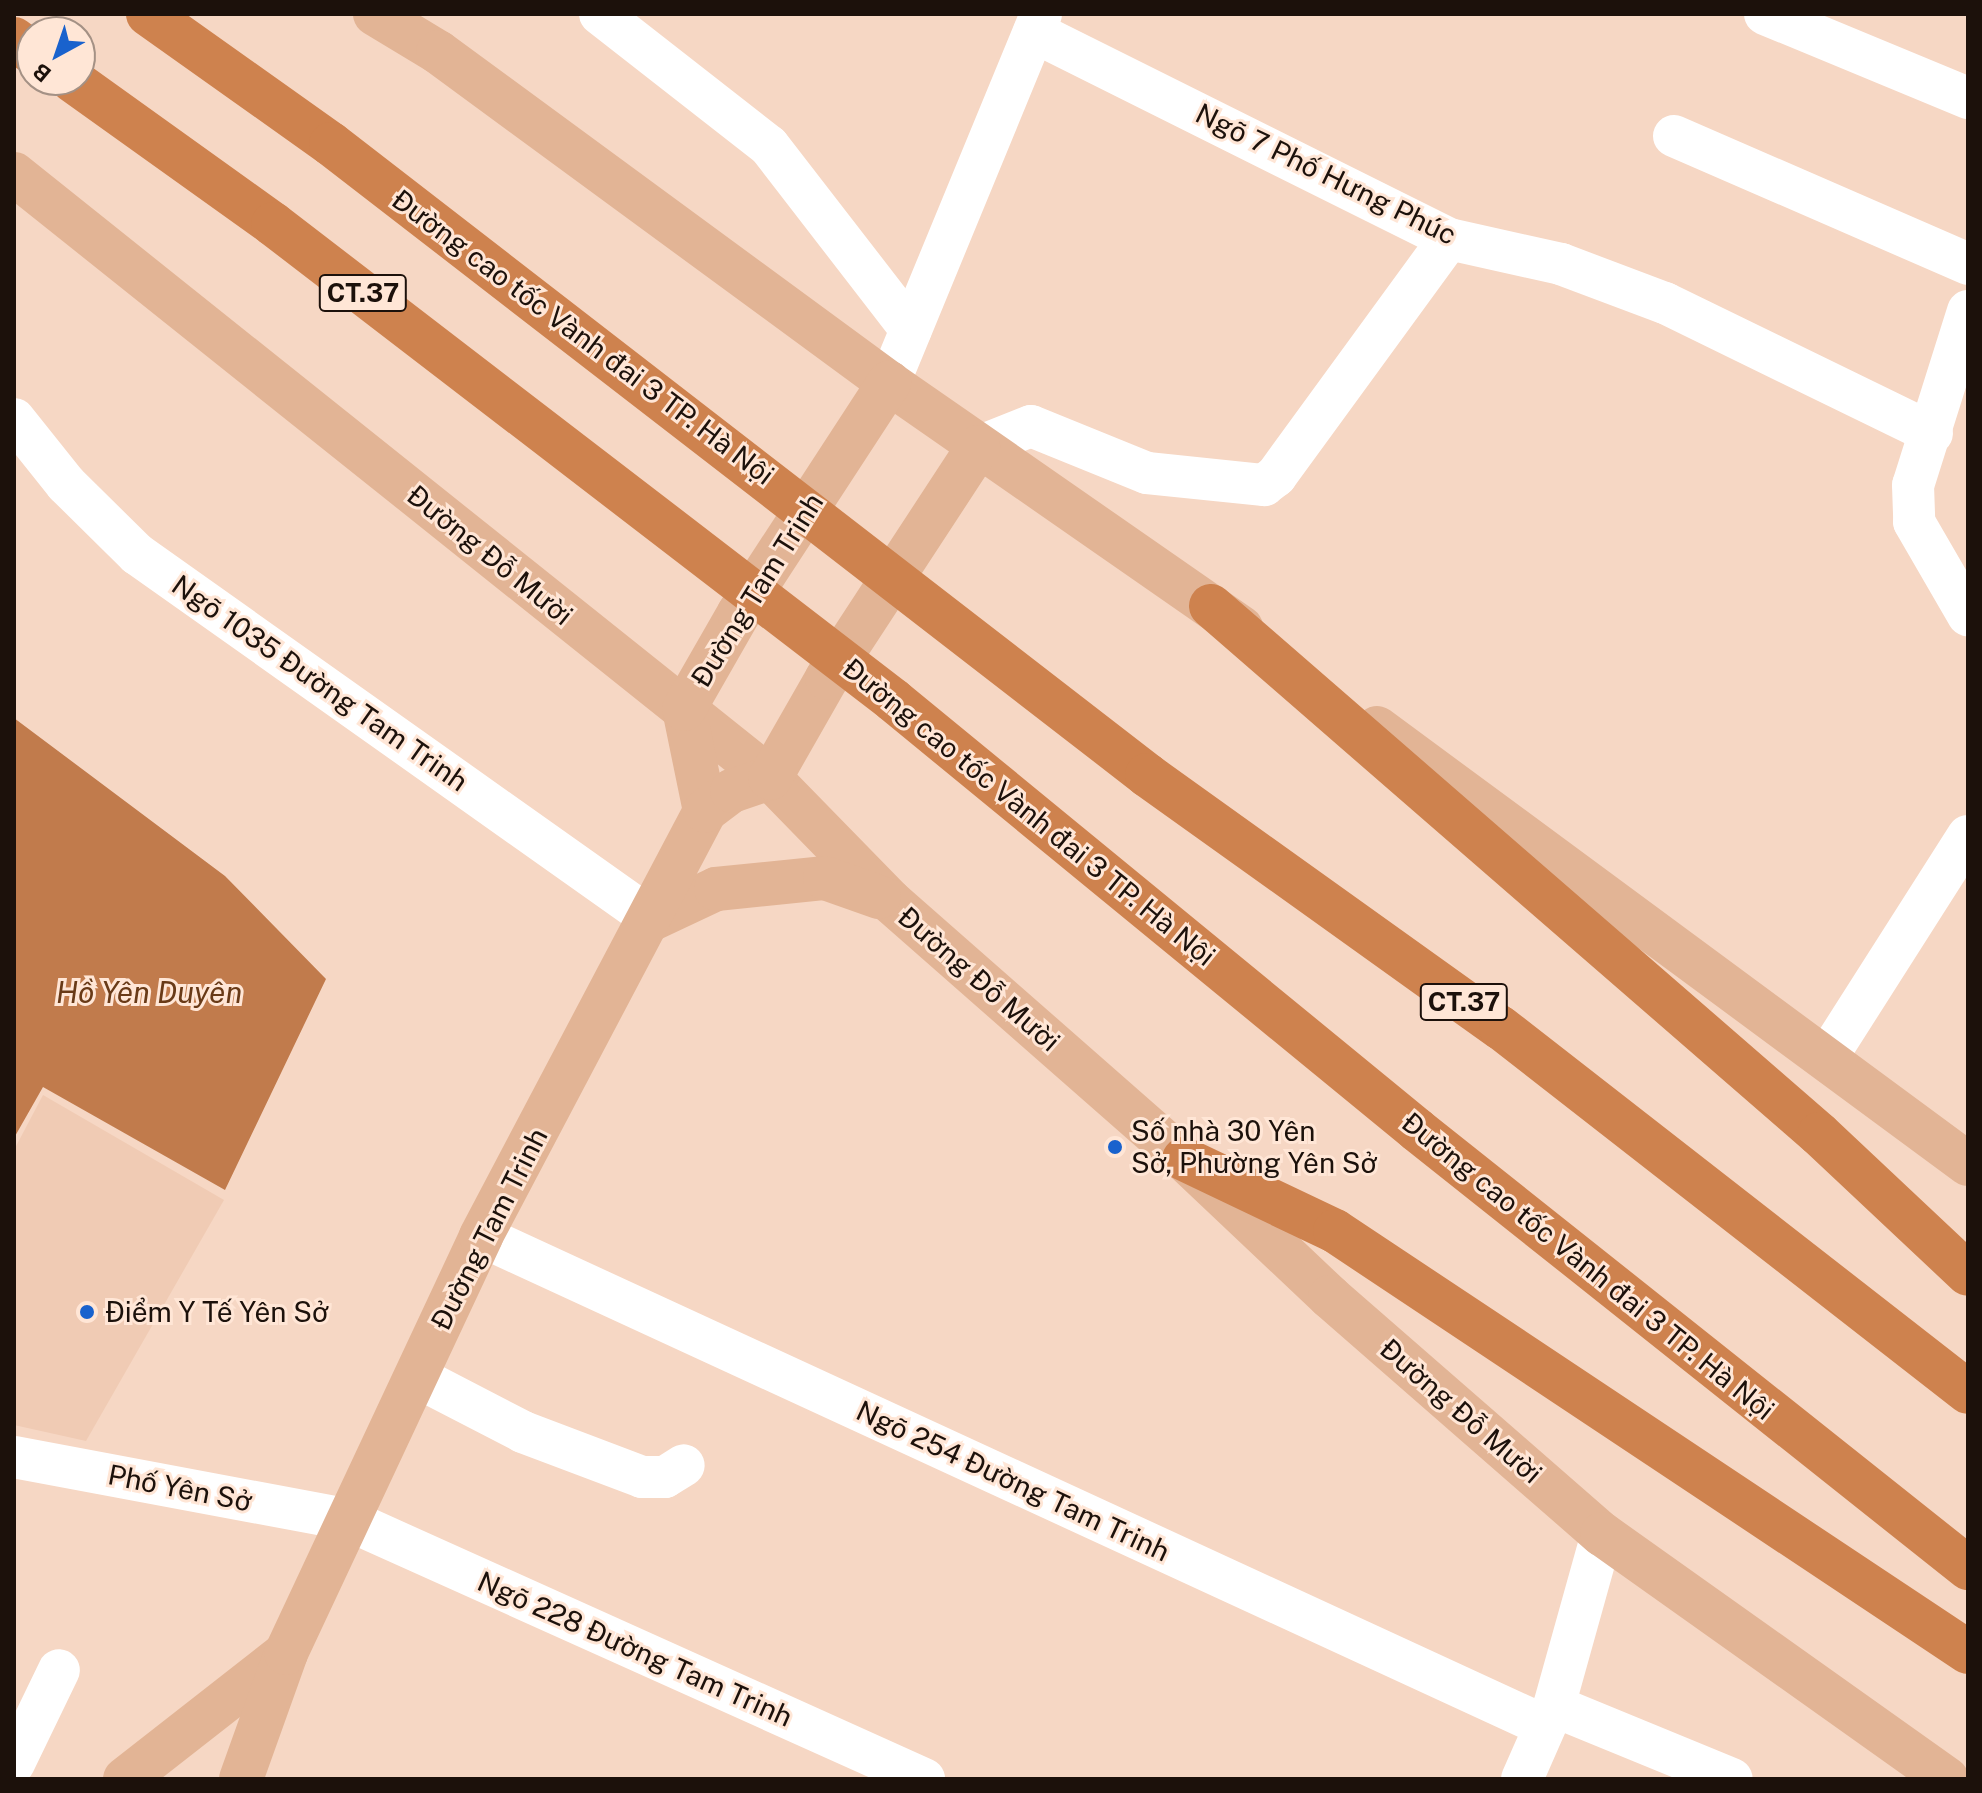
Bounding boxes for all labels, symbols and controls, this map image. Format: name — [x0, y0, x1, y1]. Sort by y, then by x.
north arrow — [16, 16, 96, 96]
text: B — [28, 58, 56, 88]
street label: Ngõ 7 Phố Hưng Phúc — [1190, 96, 1462, 252]
street label: Đường cao tốc Vành đai 3 TP. Hà Nội — [385, 182, 781, 492]
road number: CT.37 — [317, 271, 409, 315]
street label: Đường Đỗ Mười — [400, 478, 580, 632]
street label: Đường Tam Trinh — [684, 487, 830, 693]
street label: Ngõ 1035 Đường Tam Trinh — [166, 568, 474, 798]
street label: Đường cao tốc Vành đai 3 TP. Hà Nội — [835, 651, 1223, 973]
street label: Đường Đỗ Mười — [891, 900, 1067, 1058]
water label: Hồ Yên Duyên — [56, 974, 242, 1010]
road number: CT.37 — [1418, 980, 1510, 1024]
street label: Đường cao tốc Vành đai 3 TP. Hà Nội — [1394, 1105, 1782, 1427]
place label: Số nhà 30 Yên Sở, Phường Yên Sở — [1131, 1114, 1378, 1180]
street label: Đường Tam Trinh — [424, 1122, 554, 1336]
marker: Số nhà 30 Yên Sở, Phường Yên Sở — [1106, 1138, 1124, 1156]
place label: Điểm Y Tế Yên Sở — [105, 1295, 329, 1329]
marker: Điểm Y Tế Yên Sở — [76, 1301, 98, 1323]
street label: Đường Đỗ Mười — [1373, 1332, 1549, 1490]
street label: Ngõ 254 Đường Tam Trinh — [851, 1394, 1175, 1568]
street label: Phố Yên Sở — [105, 1458, 255, 1518]
street label: Ngõ 228 Đường Tam Trinh — [472, 1564, 798, 1734]

